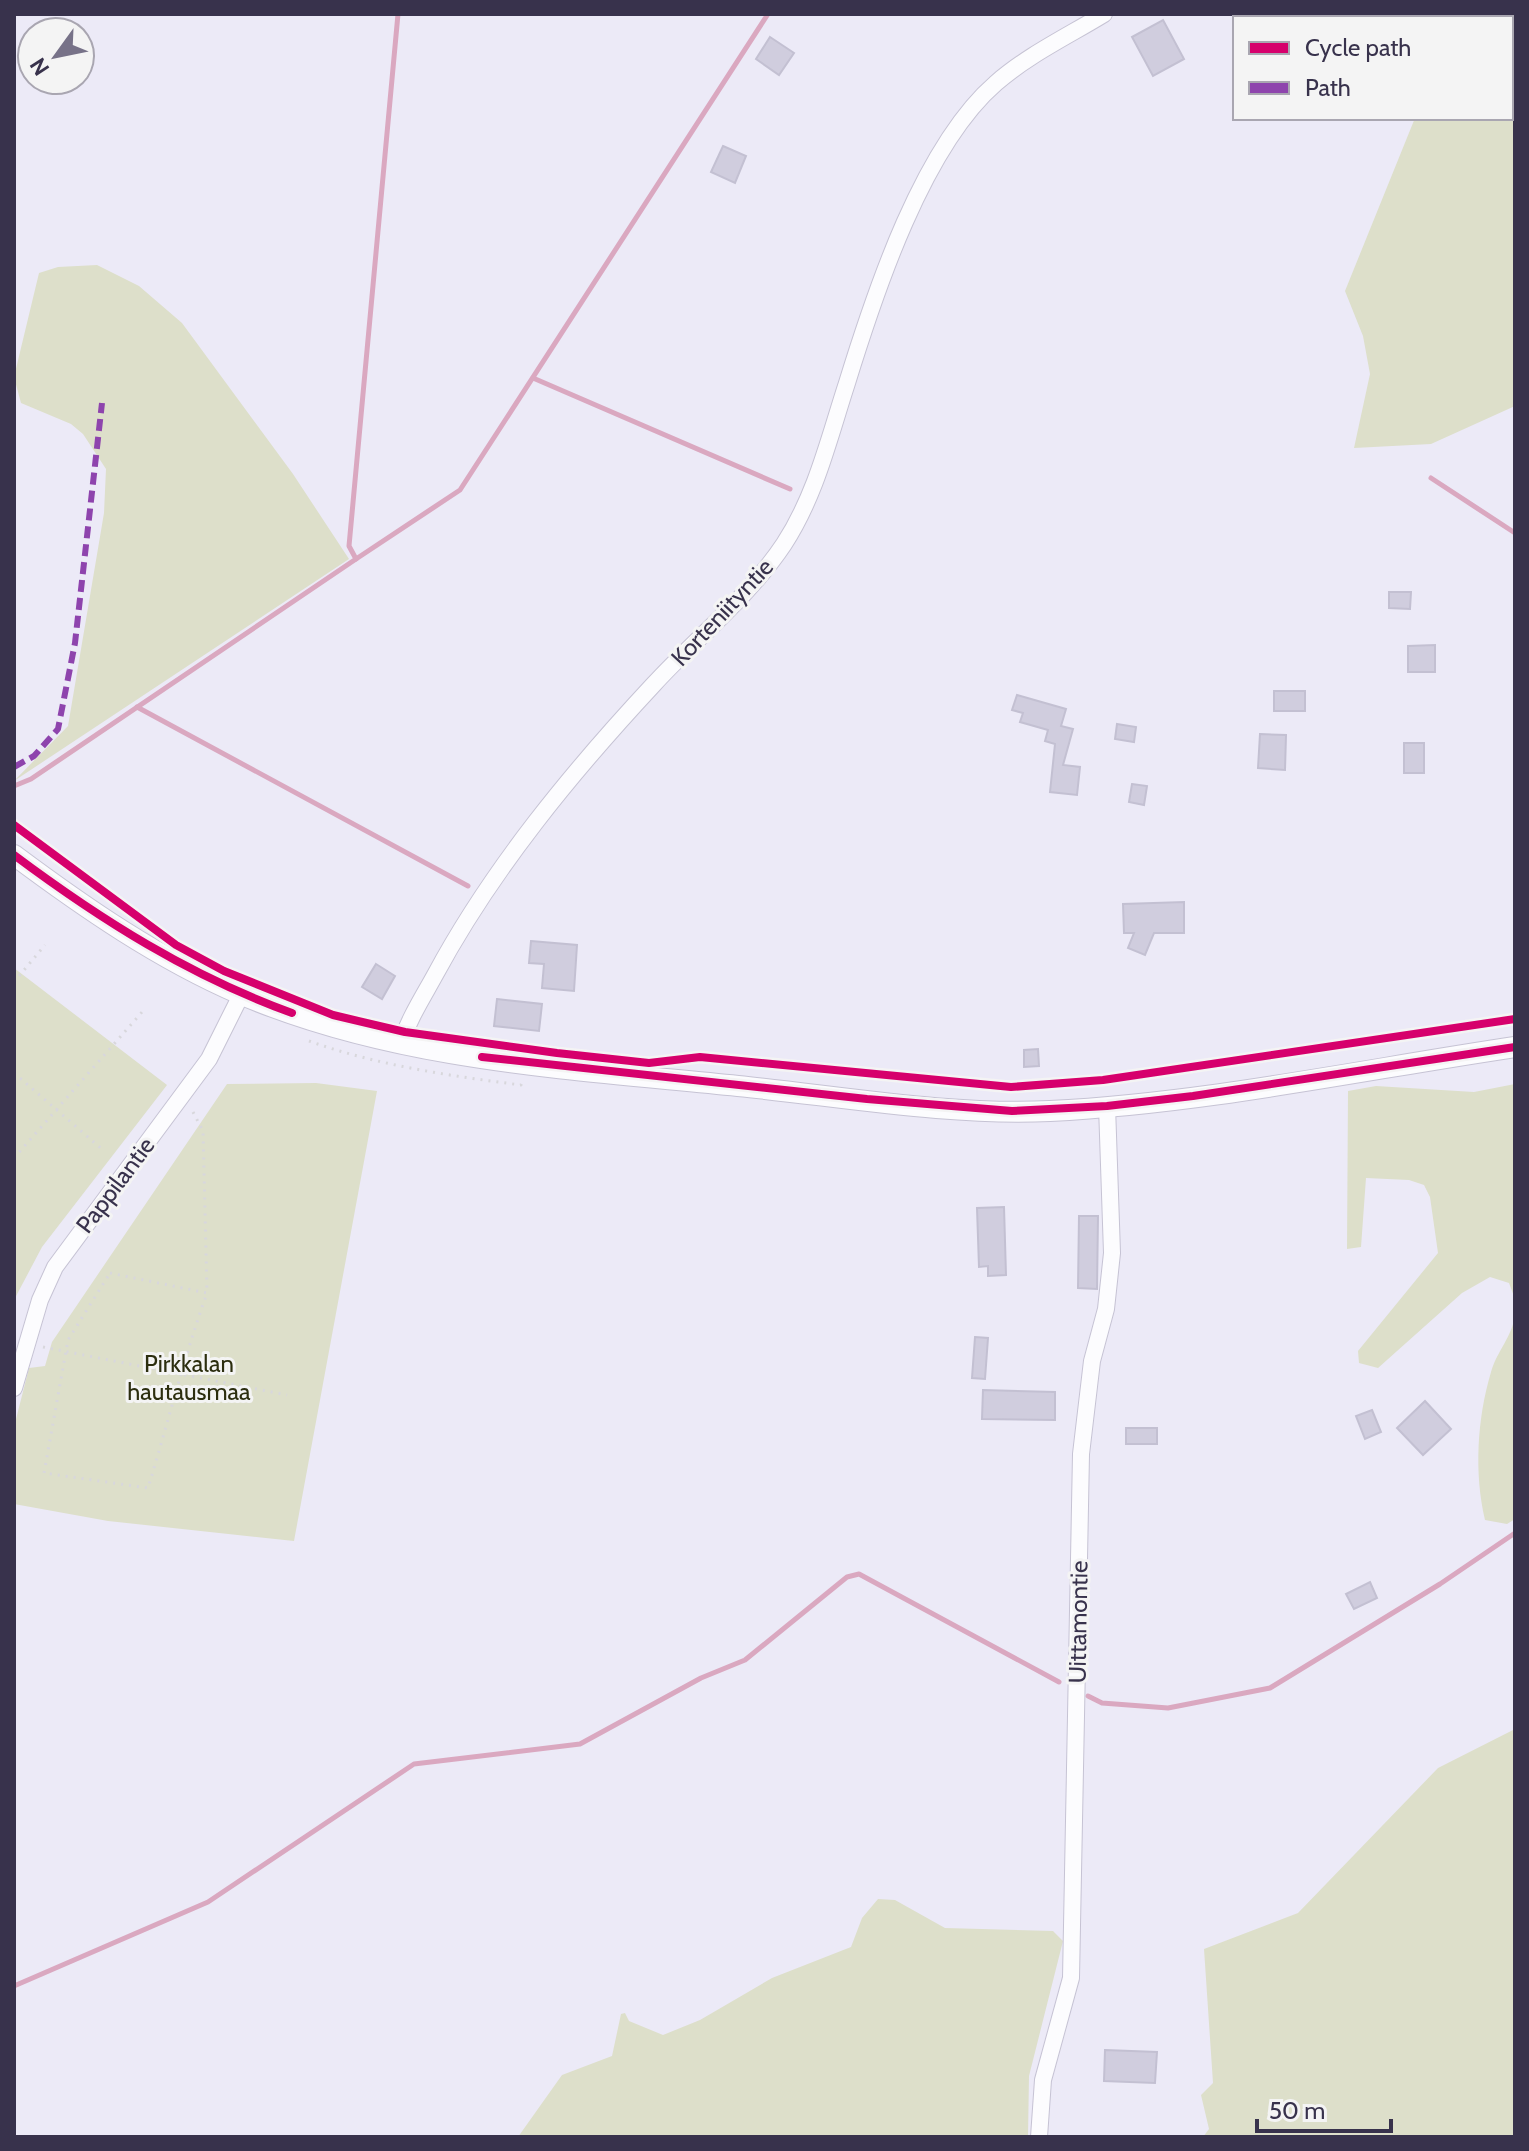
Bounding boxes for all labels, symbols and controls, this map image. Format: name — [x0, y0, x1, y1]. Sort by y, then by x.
north arrow — [16, 16, 96, 96]
legend — [1233, 16, 1513, 120]
text: Cycle path — [1305, 33, 1411, 62]
text: N — [24, 53, 55, 80]
text: Path — [1305, 73, 1351, 102]
street label: Korteniityntie — [665, 552, 779, 672]
street label: Pappilantie — [70, 1131, 160, 1239]
park label: Pirkkalan hautausmaa — [127, 1349, 251, 1406]
street label: Uittamontie — [1062, 1560, 1094, 1684]
scale bar — [1257, 2083, 1391, 2133]
text: 50 m — [1269, 2096, 1325, 2125]

